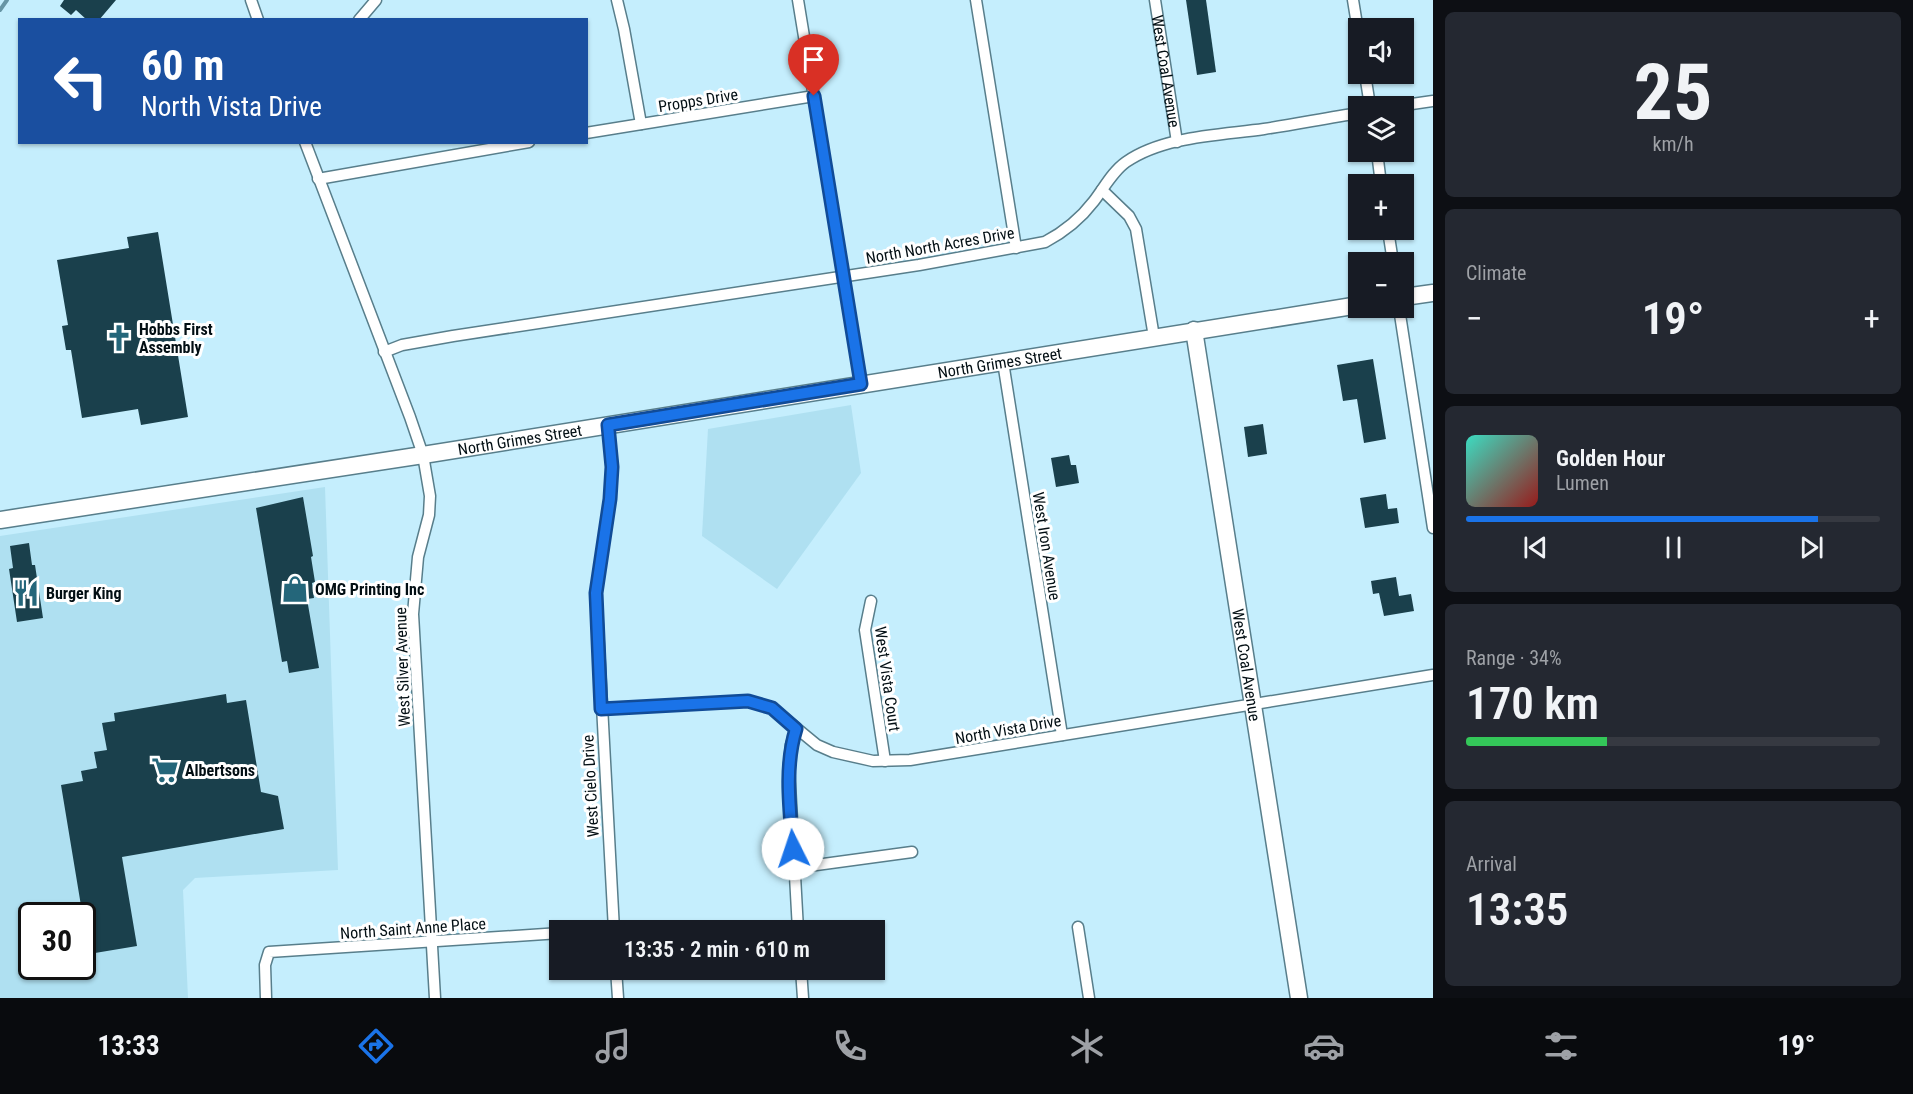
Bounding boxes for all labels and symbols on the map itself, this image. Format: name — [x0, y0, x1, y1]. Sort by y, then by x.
street label: West Coal Avenue — [1147, 14, 1184, 129]
pin — [788, 34, 839, 96]
street label: Propps Drive — [657, 85, 739, 116]
street label: North North Acres Drive — [864, 223, 1016, 268]
place label: Hobbs First Assembly — [139, 320, 213, 357]
church icon: Hobbs First Assembly — [104, 323, 134, 353]
street label: North Grimes Street — [936, 344, 1063, 382]
street label: North Grimes Street — [456, 421, 584, 459]
street label: West Iron Avenue — [1029, 491, 1064, 602]
shop icon: OMG Printing Inc — [280, 574, 310, 604]
restaurant icon: Burger King — [11, 578, 41, 608]
place label: OMG Printing Inc — [315, 580, 424, 599]
place label: Burger King — [46, 584, 122, 603]
street label: West Silver Avenue — [391, 607, 414, 727]
street label: West Coal Avenue — [1228, 607, 1264, 722]
street label: West Vista Court — [871, 625, 904, 733]
street label: North Vista Drive — [954, 711, 1063, 748]
street label: West Cielo Drive — [578, 734, 603, 838]
supermarket icon: Albertsons — [150, 755, 180, 785]
place label: Albertsons — [185, 761, 255, 780]
position arrow — [761, 817, 825, 881]
speed limit sign: 30 — [18, 902, 96, 980]
street label: North Saint Anne Place — [339, 914, 487, 943]

